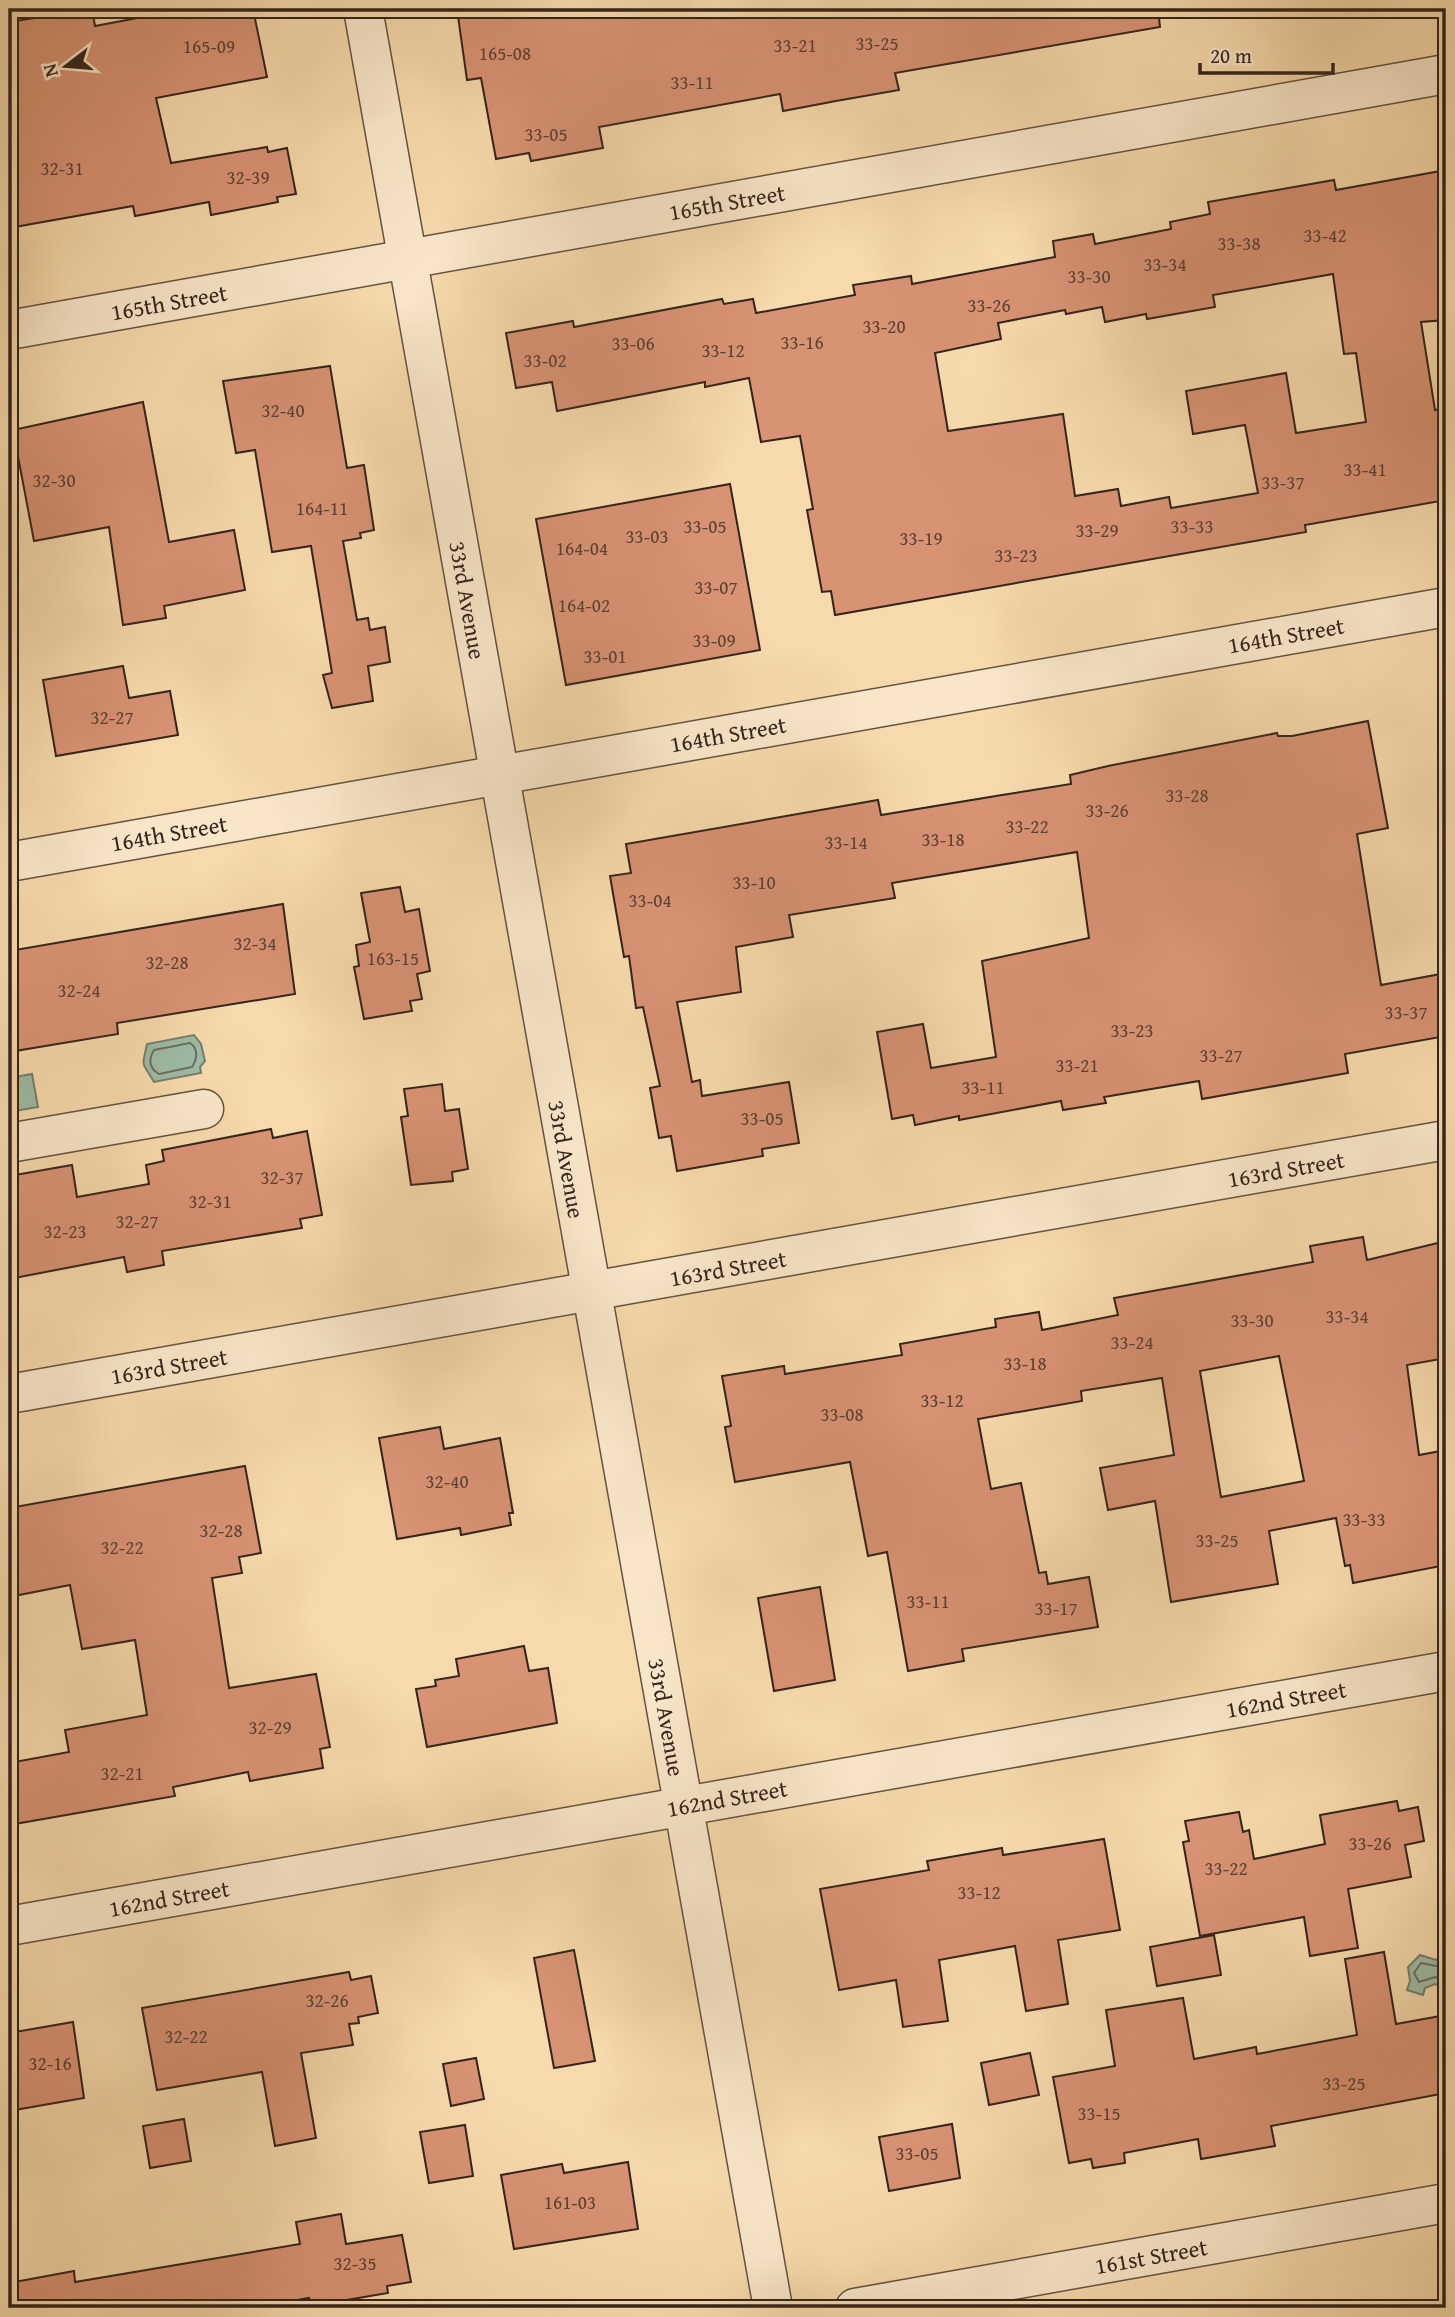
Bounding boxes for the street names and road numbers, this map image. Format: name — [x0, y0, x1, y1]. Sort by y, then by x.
street label: 165th Street — [666, 176, 788, 228]
street label: 165th Street — [108, 276, 230, 328]
street label: 33rd Avenue — [441, 538, 495, 662]
street label: 164th Street — [1225, 609, 1347, 661]
street label: 164th Street — [667, 708, 789, 760]
street label: 164th Street — [108, 807, 230, 859]
street label: 33rd Avenue — [540, 1097, 594, 1221]
street label: 163rd Street — [1225, 1143, 1347, 1195]
street label: 163rd Street — [667, 1242, 789, 1294]
street label: 163rd Street — [108, 1340, 230, 1392]
street label: 33rd Avenue — [640, 1655, 694, 1779]
street label: 162nd Street — [1223, 1672, 1349, 1726]
street label: 162nd Street — [664, 1771, 790, 1825]
street label: 162nd Street — [106, 1871, 232, 1925]
street label: 161st Street — [1092, 2230, 1210, 2282]

